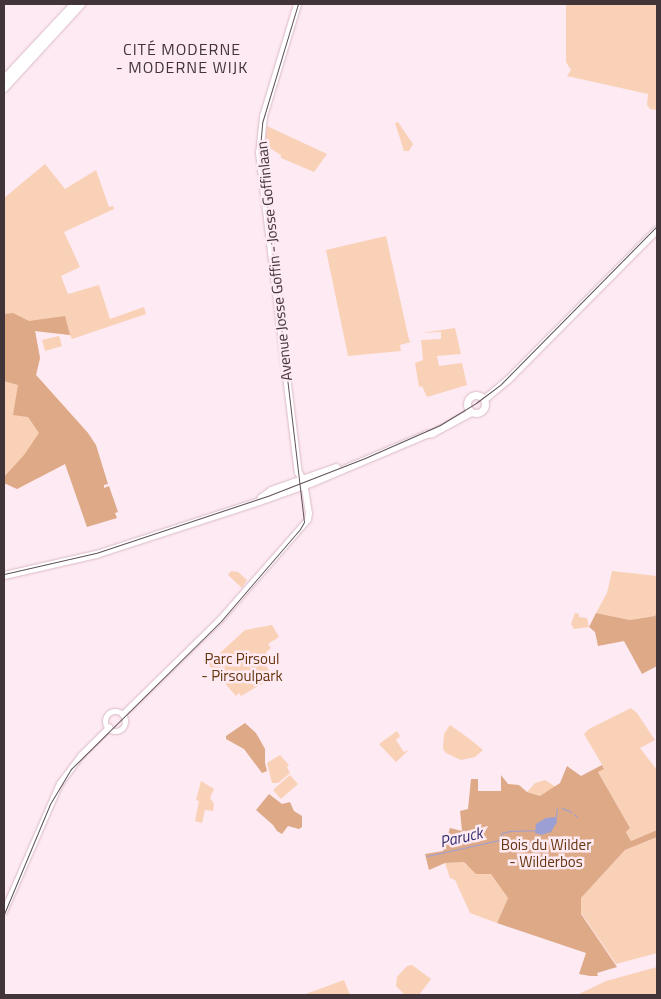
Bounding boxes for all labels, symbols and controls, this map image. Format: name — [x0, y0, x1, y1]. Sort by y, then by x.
district label: CITÉ MODERNE - MODERNE WIJK — [114, 39, 250, 77]
street label: Avenue Josse Goffin - Josse Goffinlaan — [252, 140, 296, 382]
park label: Parc Pirsoul - Pirsoulpark — [201, 649, 283, 684]
water label: Paruck — [438, 823, 484, 851]
park label: Bois du Wilder - Wilderbos — [501, 835, 591, 870]

